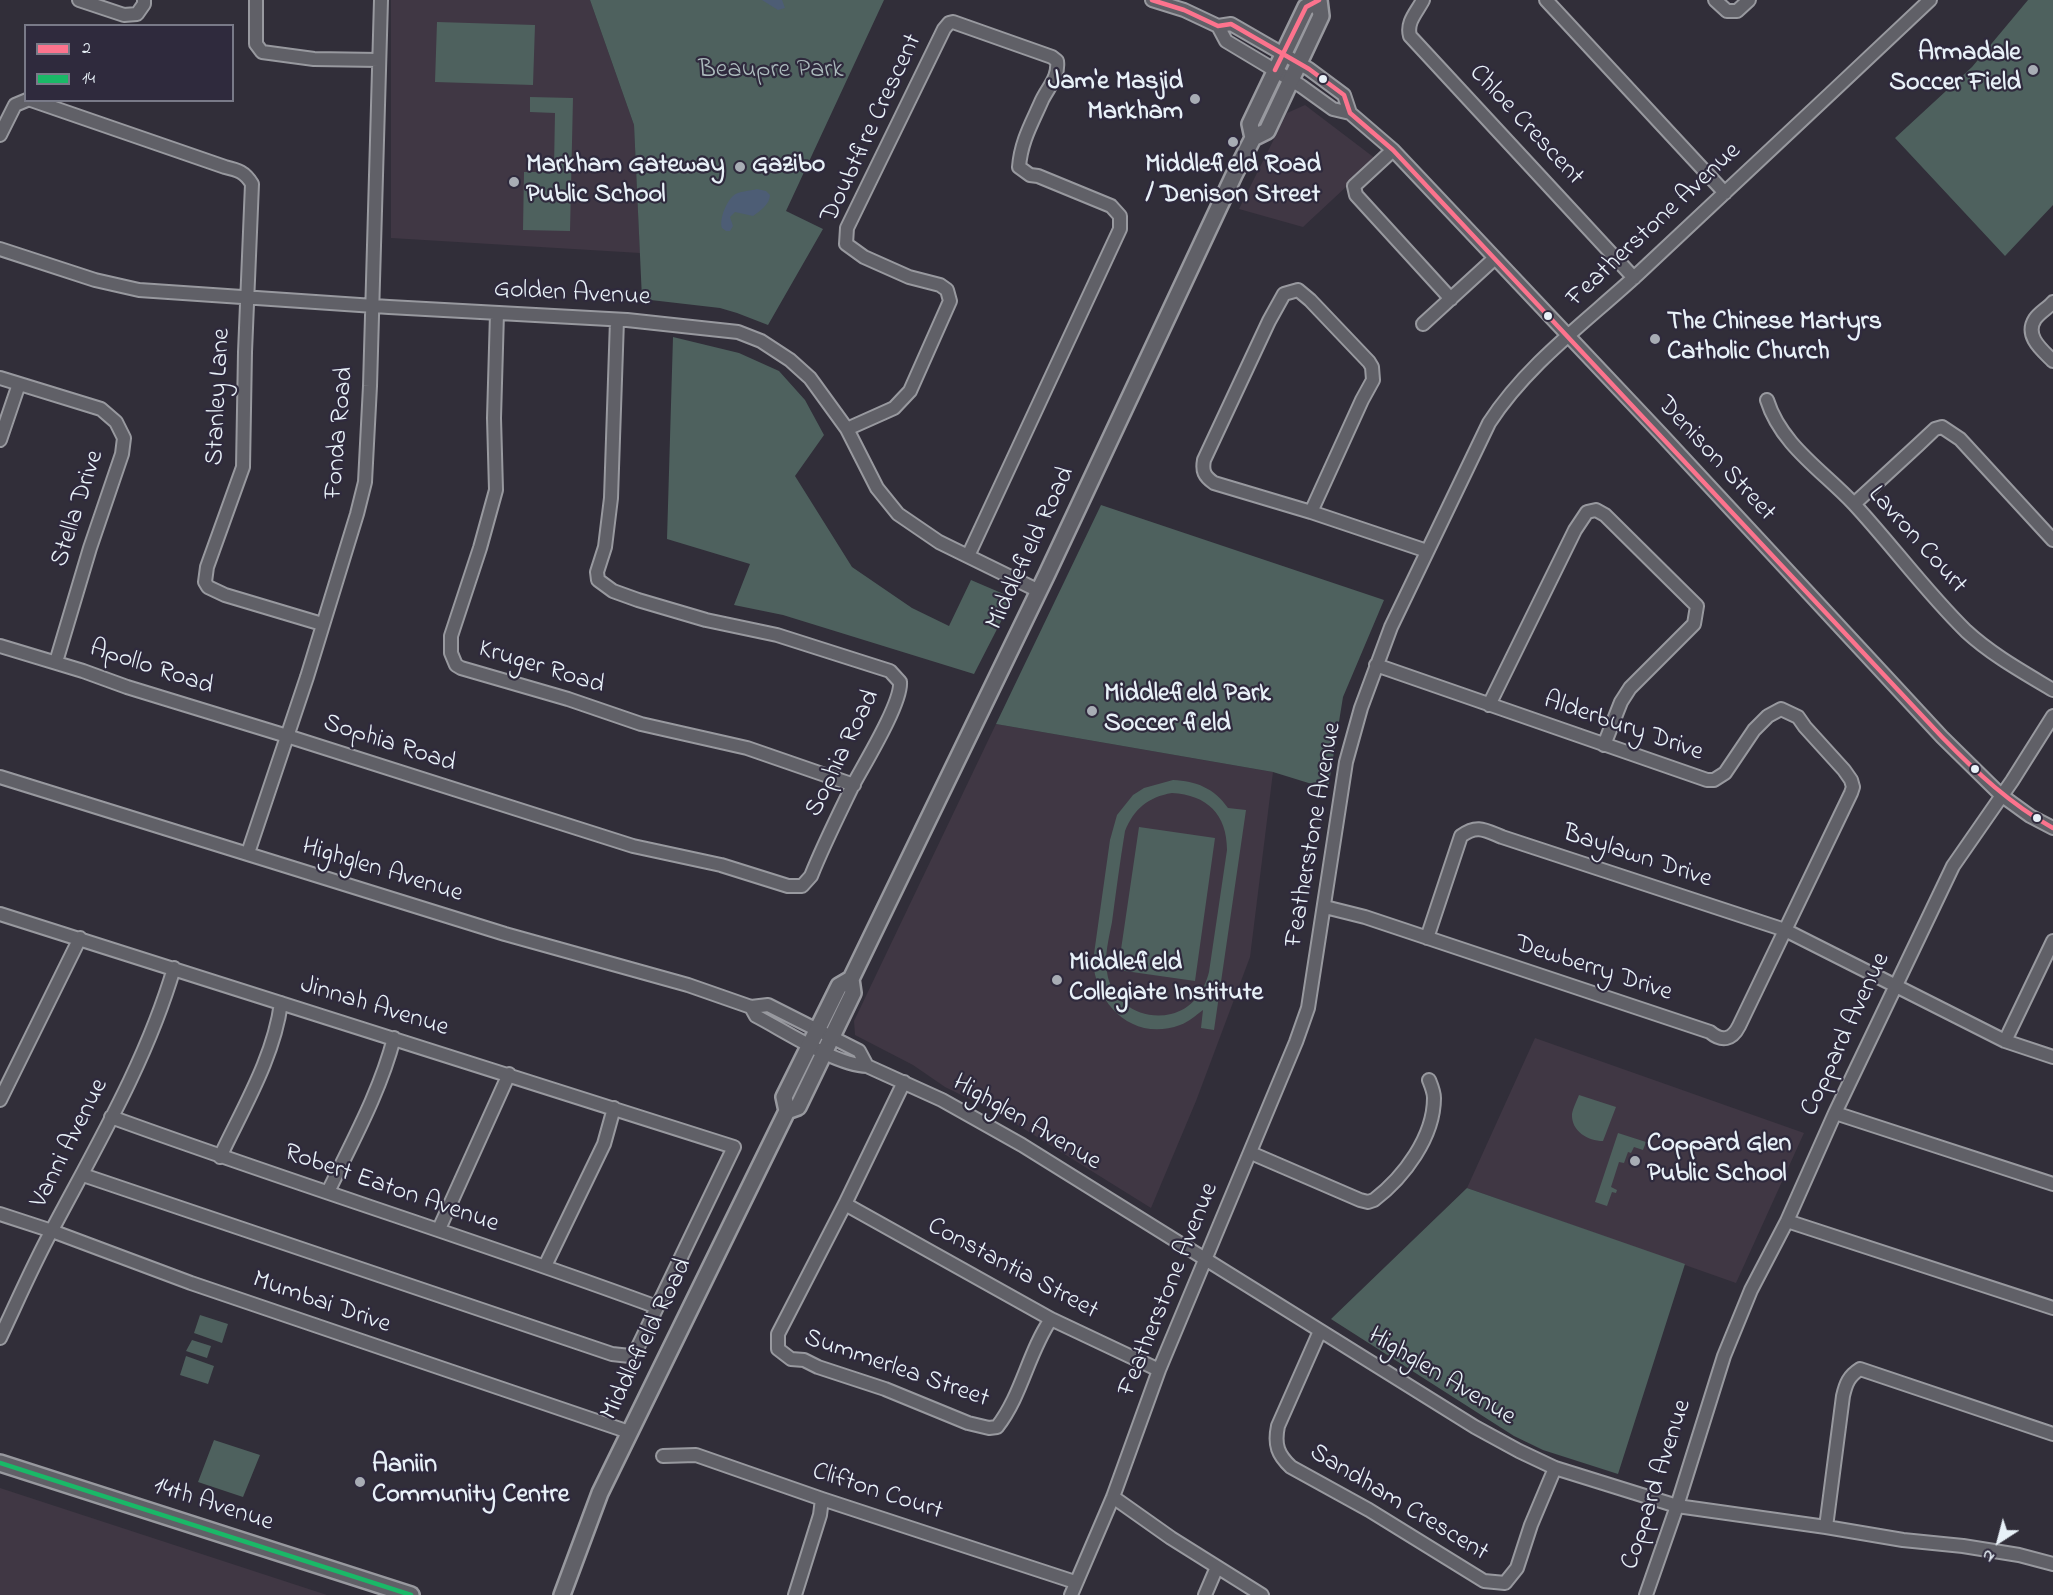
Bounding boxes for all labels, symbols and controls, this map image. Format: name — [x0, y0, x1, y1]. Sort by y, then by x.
legend — [24, 24, 234, 102]
street label: Doubtfire Crescent — [816, 30, 930, 228]
text: 2 — [82, 36, 91, 62]
place label: Armadale Soccer Field — [1889, 39, 2021, 100]
park label: Beaupre Park — [698, 56, 844, 88]
street label: Chloe Crescent — [1461, 59, 1589, 193]
marker: Armadale Soccer Field — [2026, 63, 2040, 77]
text: 14 — [82, 66, 95, 92]
place label: Jam'e Masjid Markham — [1048, 68, 1183, 130]
unlabelled marker — [1317, 73, 1329, 85]
marker: Jam'e Masjid Markham — [1188, 92, 1202, 106]
marker: Middlefield Road / Denison Street — [1226, 135, 1240, 149]
street label: Featherstone Avenue — [1561, 137, 1749, 315]
place label: Markham Gateway Public School — [526, 151, 725, 212]
place label: Gazibo — [752, 151, 825, 183]
place label: Middlefield Road / Denison Street — [1145, 151, 1321, 212]
marker: Gazibo — [733, 160, 747, 174]
marker: Markham Gateway Public School — [507, 175, 521, 189]
street label: Golden Avenue — [493, 275, 651, 315]
place label: The Chinese Martyrs Catholic Church — [1667, 308, 1882, 370]
unlabelled marker — [1542, 310, 1554, 322]
street label: Stanley Lane — [201, 328, 239, 466]
marker: The Chinese Martyrs Catholic Church — [1648, 332, 1662, 346]
street label: Fonda Road — [320, 366, 362, 500]
street label: Denison Street — [1649, 391, 1781, 529]
street label: Stella Drive — [46, 447, 112, 571]
street label: Middlefield Road — [981, 463, 1083, 635]
street label: Lavron Court — [1860, 481, 1972, 601]
street label: Apollo Road — [85, 634, 217, 704]
street label: Kruger Road — [474, 635, 608, 703]
place label: Middlefield Park Soccer field — [1104, 680, 1271, 742]
street label: Sophia Road — [800, 685, 888, 823]
street label: Alderbury Drive — [1539, 686, 1707, 770]
marker: Middlefield Park Soccer field — [1085, 704, 1099, 718]
street label: Sophia Road — [319, 709, 459, 781]
street label: Featherstone Avenue — [1280, 720, 1350, 950]
unlabelled marker — [1969, 763, 1981, 775]
unlabelled marker — [2031, 812, 2043, 824]
street label: Baylawn Drive — [1558, 819, 1716, 897]
street label: Highglen Avenue — [298, 833, 466, 911]
street label: Dewberry Drive — [1510, 930, 1676, 1010]
street label: Coppard Avenue — [1795, 948, 1899, 1122]
place label: Middlefield Collegiate Institute — [1069, 949, 1263, 1011]
street label: Jinnah Avenue — [296, 971, 452, 1045]
marker: Middlefield Collegiate Institute — [1050, 973, 1064, 987]
street label: Highglen Avenue — [946, 1069, 1106, 1179]
street label: Vanni Avenue — [25, 1074, 117, 1214]
place label: Coppard Glen Public School — [1647, 1130, 1791, 1192]
street label: Robert Eaton Avenue — [280, 1139, 502, 1241]
marker: Coppard Glen Public School — [1628, 1154, 1642, 1168]
street label: Featherstone Avenue — [1113, 1179, 1227, 1401]
street label: Constantia Street — [921, 1212, 1103, 1328]
street label: Middlefield Road — [595, 1254, 701, 1426]
street label: Mumbai Drive — [248, 1266, 394, 1342]
street label: Highglen Avenue — [1362, 1322, 1520, 1434]
street label: Summerlea Street — [799, 1324, 993, 1416]
street label: Coppard Avenue — [1616, 1396, 1700, 1574]
street label: Sandham Crescent — [1303, 1438, 1493, 1570]
place label: Aaniin Community Centre — [372, 1451, 569, 1512]
street label: Clifton Court — [808, 1457, 946, 1529]
street label: 14th Avenue — [149, 1472, 277, 1540]
marker: Aaniin Community Centre — [353, 1475, 367, 1489]
north arrow — [1969, 1511, 2029, 1571]
text: N — [1977, 1543, 2000, 1568]

